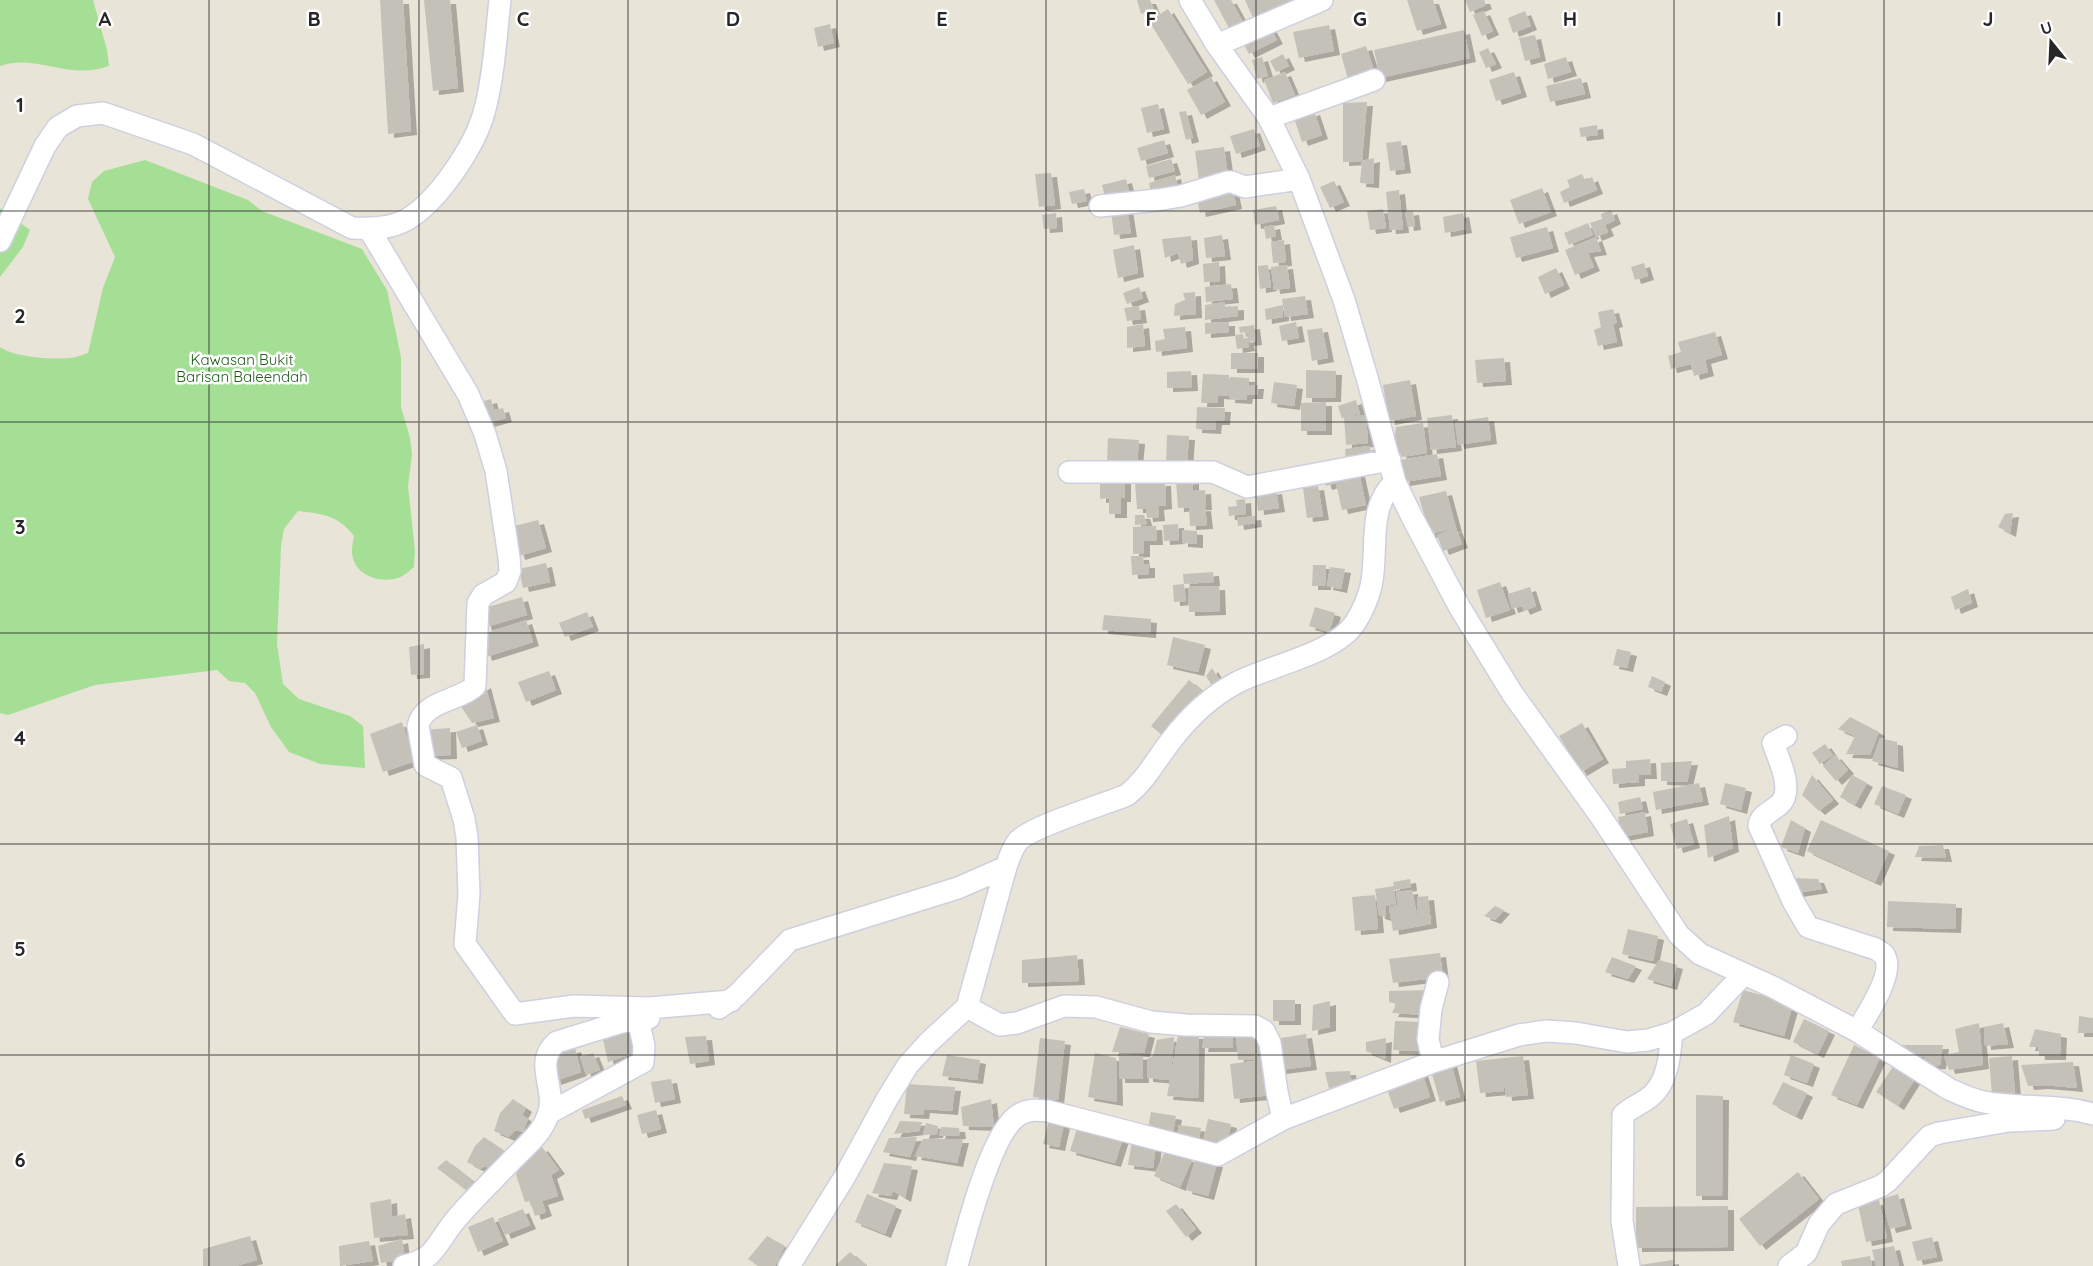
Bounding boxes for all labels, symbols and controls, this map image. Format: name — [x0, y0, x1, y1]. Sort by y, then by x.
text: A — [99, 6, 112, 31]
text: B — [307, 6, 321, 31]
text: C — [517, 6, 530, 31]
text: D — [726, 6, 740, 31]
text: E — [936, 6, 948, 31]
text: F — [1145, 6, 1157, 31]
text: G — [1353, 6, 1367, 31]
text: H — [1563, 6, 1577, 31]
text: I — [1776, 6, 1782, 31]
text: J — [1982, 6, 1994, 31]
north arrow — [2021, 12, 2081, 72]
text: U — [2038, 16, 2055, 39]
text: 1 — [16, 92, 24, 117]
text: 2 — [14, 303, 26, 328]
park label: Kawasan Bukit Barisan Baleendah — [176, 350, 308, 386]
text: 3 — [15, 514, 25, 539]
text: 4 — [14, 725, 26, 750]
text: 5 — [14, 936, 26, 961]
text: 6 — [14, 1147, 26, 1172]

